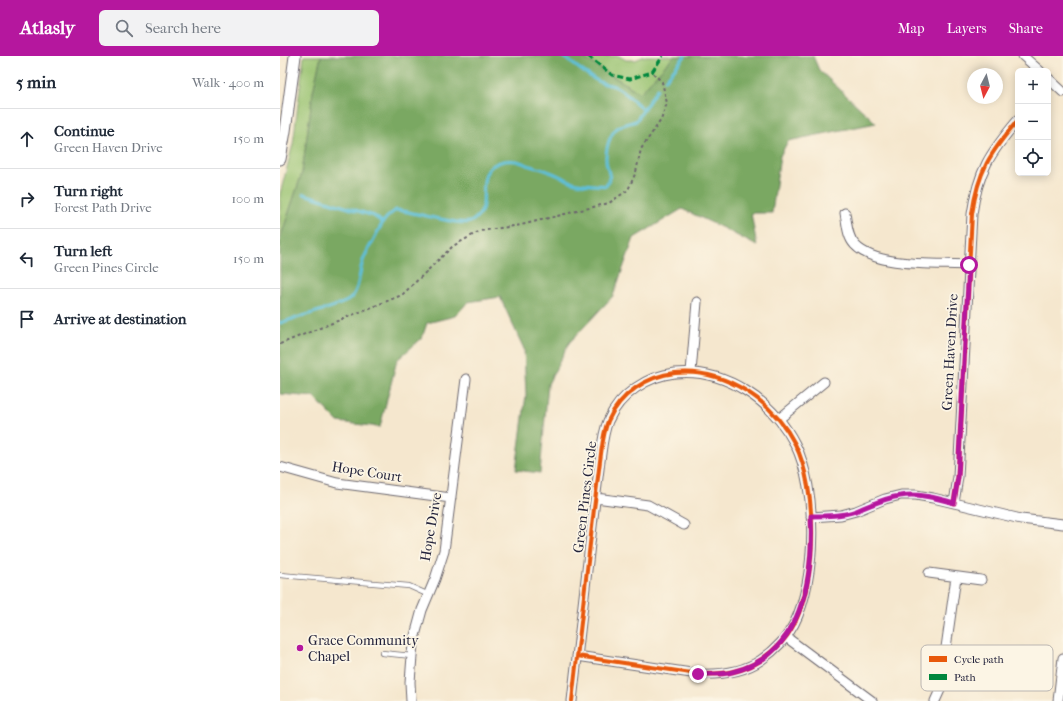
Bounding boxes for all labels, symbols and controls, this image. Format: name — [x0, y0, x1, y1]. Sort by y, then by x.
search box — [99, 10, 379, 46]
text: Atlasly — [20, 17, 75, 39]
icon: search — [113, 17, 135, 39]
text: Search here — [145, 19, 221, 37]
text: Map — [898, 20, 925, 37]
text: Layers — [947, 20, 987, 37]
text: Share — [1009, 20, 1043, 37]
north arrow — [967, 68, 1003, 104]
map controls — [1015, 68, 1051, 176]
button: + — [1015, 68, 1051, 104]
text: 5 min — [16, 72, 56, 92]
text: Walk · 400 m — [192, 75, 264, 90]
button: − — [1015, 104, 1051, 140]
text: Continue — [54, 122, 114, 140]
icon: ahead — [16, 128, 38, 150]
text: 150 m — [233, 131, 264, 146]
text: Green Haven Drive — [54, 140, 163, 155]
button: locate — [1015, 140, 1051, 176]
text: Turn right — [54, 182, 123, 200]
icon: right — [16, 188, 38, 210]
text: 100 m — [231, 191, 264, 206]
text: Forest Path Drive — [54, 200, 152, 215]
text: Turn left — [54, 242, 112, 260]
icon: left — [16, 248, 38, 270]
text: 150 m — [233, 251, 264, 266]
route start — [960, 256, 978, 274]
text: Green Pines Circle — [54, 260, 159, 275]
street label: Green Haven Drive — [938, 293, 962, 411]
icon: arrive — [16, 308, 38, 330]
text: Arrive at destination — [54, 310, 186, 328]
street label: Green Pines Circle — [570, 440, 600, 554]
street label: Hope Court — [331, 458, 403, 486]
street label: Hope Drive — [417, 491, 445, 563]
place label: Grace Community Chapel — [308, 632, 419, 665]
marker: Grace Community Chapel — [295, 643, 305, 653]
legend — [921, 645, 1053, 691]
text: Cycle path — [954, 653, 1005, 666]
route end — [689, 665, 707, 683]
text: Path — [954, 671, 977, 684]

